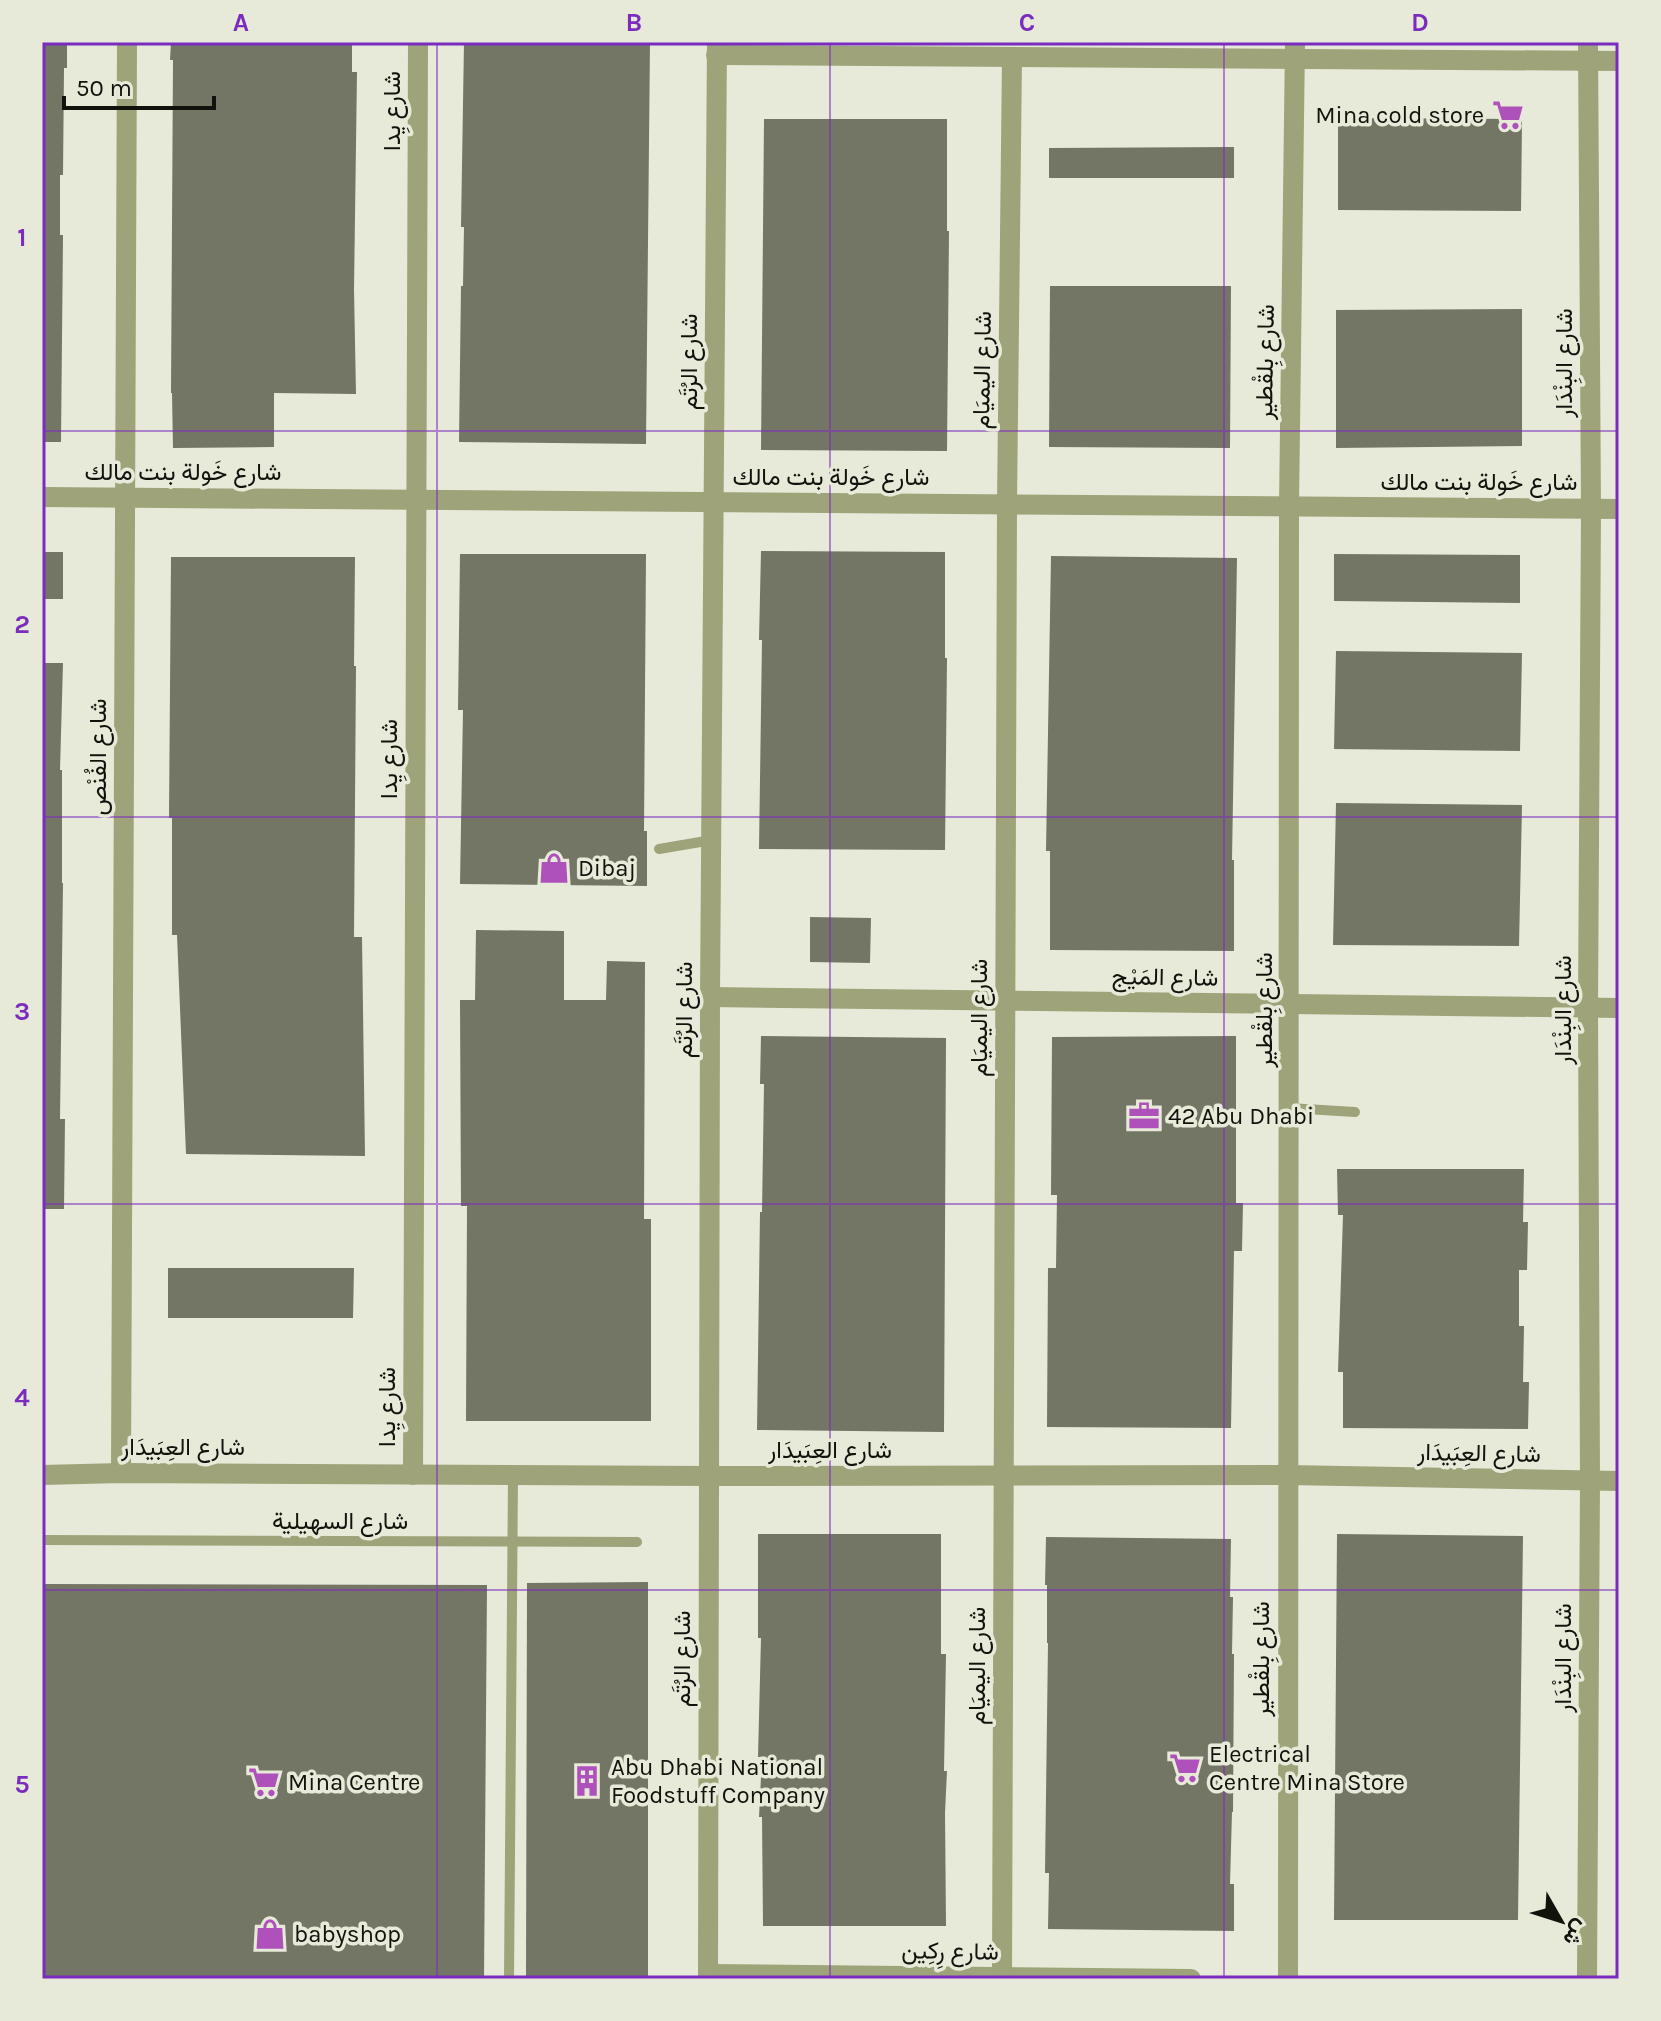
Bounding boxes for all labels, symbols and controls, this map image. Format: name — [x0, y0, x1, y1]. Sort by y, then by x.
text: A — [233, 7, 249, 38]
text: B — [626, 7, 642, 38]
text: C — [1019, 7, 1035, 38]
text: D — [1411, 7, 1429, 38]
scale bar — [64, 60, 214, 110]
street label: شارع يِدا — [378, 71, 410, 151]
text: 50 m — [76, 74, 132, 102]
supermarket icon: Mina cold store — [1491, 98, 1525, 132]
place label: Mina cold store — [1315, 101, 1484, 129]
text: 1 — [17, 222, 27, 253]
street label: شارع بِلقْطير — [1250, 304, 1284, 421]
street label: شارع البِنْدَار — [1550, 308, 1582, 419]
street label: شارع اليميَام — [967, 311, 999, 429]
street label: شارع الرُتَم — [675, 314, 705, 410]
street label: شارع خَولة بنت مالك — [85, 458, 281, 488]
street label: شارع خَولة بنت مالك — [733, 463, 929, 493]
street label: شارع خَولة بنت مالك — [1381, 468, 1577, 498]
text: 2 — [14, 609, 30, 640]
street label: شارع الفُنْص — [84, 699, 114, 815]
street label: شارع يِدا — [375, 719, 407, 799]
shop icon: Dibaj — [537, 851, 571, 885]
place label: Dibaj — [578, 854, 636, 882]
street label: شارع بِلقْطير — [1250, 952, 1282, 1069]
street label: شارع البِنْدَار — [1549, 955, 1581, 1066]
street label: شارع اليميَام — [965, 959, 995, 1077]
street label: شارع الرُتَم — [670, 962, 700, 1058]
street label: شارع المَيْج — [1111, 962, 1219, 995]
text: 3 — [14, 996, 30, 1027]
office icon: 42 Abu Dhabi — [1127, 1099, 1161, 1133]
place label: 42 Abu Dhabi — [1168, 1102, 1314, 1130]
street label: شارع يِدا — [373, 1367, 405, 1447]
text: 4 — [14, 1382, 30, 1413]
street label: شارع العِبَيدَار — [120, 1433, 245, 1463]
street label: شارع العِبَيدَار — [767, 1436, 892, 1466]
street label: شارع العِبَيدَار — [1416, 1438, 1541, 1470]
street label: شارع السهيلية — [272, 1507, 408, 1537]
street label: شارع بِلقْطير — [1247, 1601, 1279, 1718]
street label: شارع البِنْدَار — [1549, 1603, 1581, 1714]
street label: شارع اليميَام — [963, 1607, 993, 1725]
street label: شارع الرُتَم — [668, 1611, 698, 1707]
place label: Electrical Centre Mina Store — [1209, 1740, 1405, 1796]
supermarket icon: Electrical Centre Mina Store — [1168, 1751, 1202, 1785]
place label: Abu Dhabi National Foodstuff Company — [611, 1753, 825, 1809]
building icon: Abu Dhabi National Foodstuff Company — [570, 1764, 604, 1798]
supermarket icon: Mina Centre — [247, 1765, 281, 1799]
place label: Mina Centre — [288, 1768, 420, 1796]
text: 5 — [14, 1769, 30, 1800]
north arrow — [1521, 1881, 1601, 1961]
text: ش — [1557, 1915, 1594, 1951]
shop icon: babyshop — [253, 1917, 287, 1951]
place label: babyshop — [294, 1920, 401, 1948]
street label: شارع رِكِين — [901, 1936, 999, 1970]

